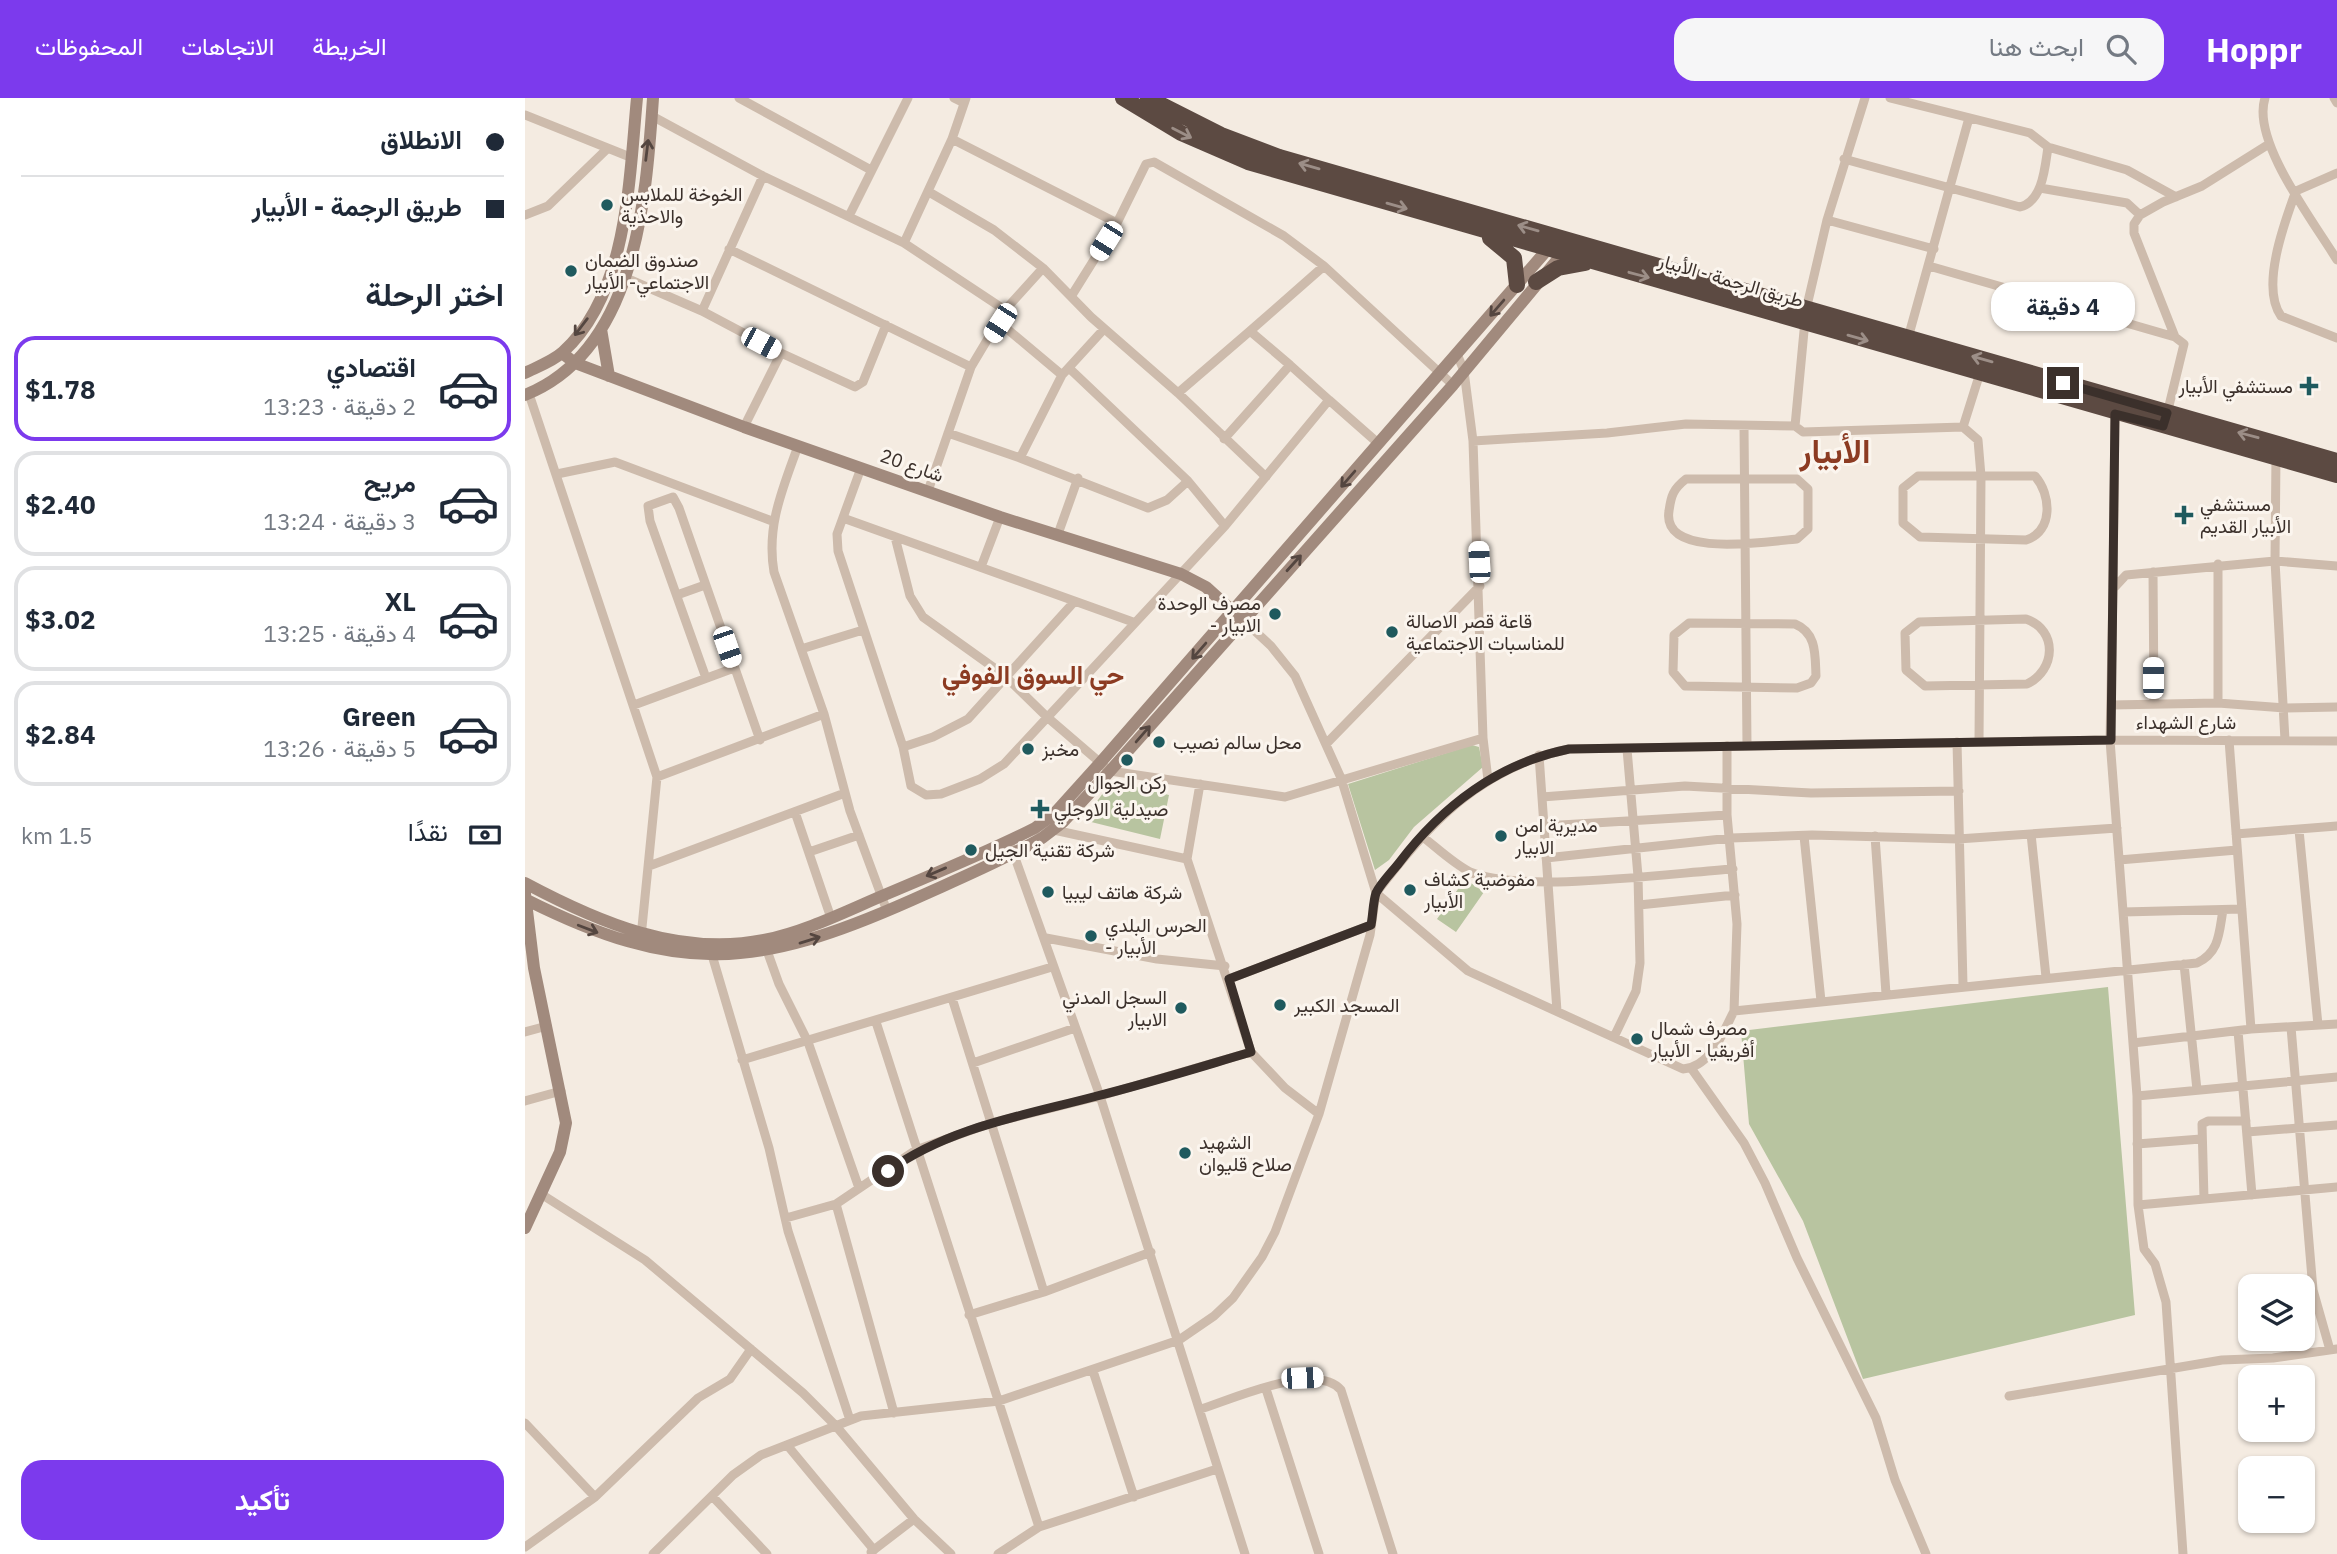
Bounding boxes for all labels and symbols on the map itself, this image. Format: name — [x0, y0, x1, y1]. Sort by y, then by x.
one-way arrow — [1171, 126, 1192, 140]
one-way arrow — [641, 140, 654, 162]
one-way arrow — [1299, 158, 1321, 171]
place label: الخوخة للملابس والاحذية — [621, 182, 742, 228]
marker: الخوخة للملابس والاحذية — [599, 197, 615, 213]
one-way arrow — [1385, 201, 1407, 214]
car — [1086, 218, 1127, 264]
one-way arrow — [1517, 221, 1539, 234]
place label: صندوق الضمان الاجتماعي- الأبيار — [584, 248, 709, 298]
street label: طريق الرجمة - الأبيار — [1655, 248, 1806, 312]
marker: صندوق الضمان الاجتماعي- الأبيار — [563, 263, 579, 279]
one-way arrow — [1628, 270, 1650, 283]
callout: 4 دقيقة — [1991, 282, 2135, 330]
one-way arrow — [1489, 299, 1505, 317]
car — [980, 300, 1021, 346]
one-way arrow — [574, 318, 589, 336]
car — [738, 324, 785, 362]
one-way arrow — [1846, 333, 1868, 346]
one-way arrow — [1971, 352, 1993, 365]
route end — [2047, 367, 2079, 399]
place label: مستشفي الأبيار — [2178, 374, 2293, 402]
marker: مستشفي الأبيار — [2299, 376, 2319, 396]
one-way arrow — [2237, 428, 2260, 441]
district label: الأبيار — [1798, 429, 1871, 472]
street label: شارع 20 — [877, 443, 947, 488]
one-way arrow — [1340, 470, 1356, 488]
place label: مستشفي الأبيار القديم — [2200, 492, 2291, 539]
marker: مستشفي الأبيار القديم — [2174, 505, 2194, 525]
car — [1468, 540, 1491, 584]
one-way arrow — [1285, 555, 1301, 573]
place label: مصرف الوحدة - الابيار — [1158, 591, 1261, 637]
marker: مصرف الوحدة - الابيار — [1267, 606, 1283, 622]
place label: قاعة قصر الاصالة للمناسبات الاجتماعية — [1406, 609, 1565, 655]
car — [711, 624, 744, 670]
marker: قاعة قصر الاصالة للمناسبات الاجتماعية — [1384, 624, 1400, 640]
one-way arrow — [1191, 642, 1207, 660]
district label: حي السوق الفوفي — [942, 657, 1124, 697]
car — [2143, 657, 2164, 699]
street label: شارع الشهداء — [2136, 710, 2236, 735]
one-way arrow — [1135, 725, 1151, 743]
place label: محل سالم نصيب — [1173, 730, 1302, 755]
marker: محل سالم نصيب — [1151, 734, 1167, 750]
place label: مخبز — [1041, 737, 1079, 761]
marker: مخبز — [1020, 741, 1036, 757]
marker: ركن الجوال — [1119, 752, 1135, 768]
place label: ركن الجوال — [1087, 770, 1167, 794]
place label: صيدلية الاوجلي — [1054, 797, 1168, 825]
marker: صيدلية الاوجلي — [1032, 801, 1048, 817]
place label: مديرية امن الابيار — [1514, 813, 1598, 859]
marker: مديرية امن الابيار — [1493, 828, 1509, 844]
place label: شركة تقنية الجيل — [985, 838, 1115, 862]
marker: شركة تقنية الجيل — [963, 842, 979, 858]
one-way arrow — [926, 867, 948, 880]
place label: مفوضية كشاف الأبيار — [1423, 867, 1535, 913]
place label: شركة هاتف ليبيا — [1062, 880, 1182, 904]
marker: مفوضية كشاف الأبيار — [1402, 882, 1418, 898]
marker: شركة هاتف ليبيا — [1040, 884, 1056, 900]
place label: الحرس البلدي - الأبيار — [1105, 913, 1207, 959]
one-way arrow — [576, 924, 598, 937]
marker: الحرس البلدي - الأبيار — [1083, 928, 1099, 944]
one-way arrow — [799, 933, 821, 946]
place label: السجل المدني الابيار — [1062, 985, 1167, 1031]
place label: المسجد الكبير — [1293, 993, 1399, 1017]
marker: المسجد الكبير — [1272, 997, 1288, 1013]
marker: السجل المدني الابيار — [1173, 1000, 1189, 1016]
place label: مصرف شمال أفريقيا - الأبيار — [1650, 1016, 1754, 1062]
marker: مصرف شمال أفريقيا - الأبيار — [1629, 1031, 1645, 1047]
place label: الشهيد صلاح قليوان — [1199, 1130, 1292, 1177]
marker: الشهيد صلاح قليوان — [1177, 1145, 1193, 1161]
route start — [872, 1155, 904, 1187]
car — [1281, 1367, 1324, 1389]

